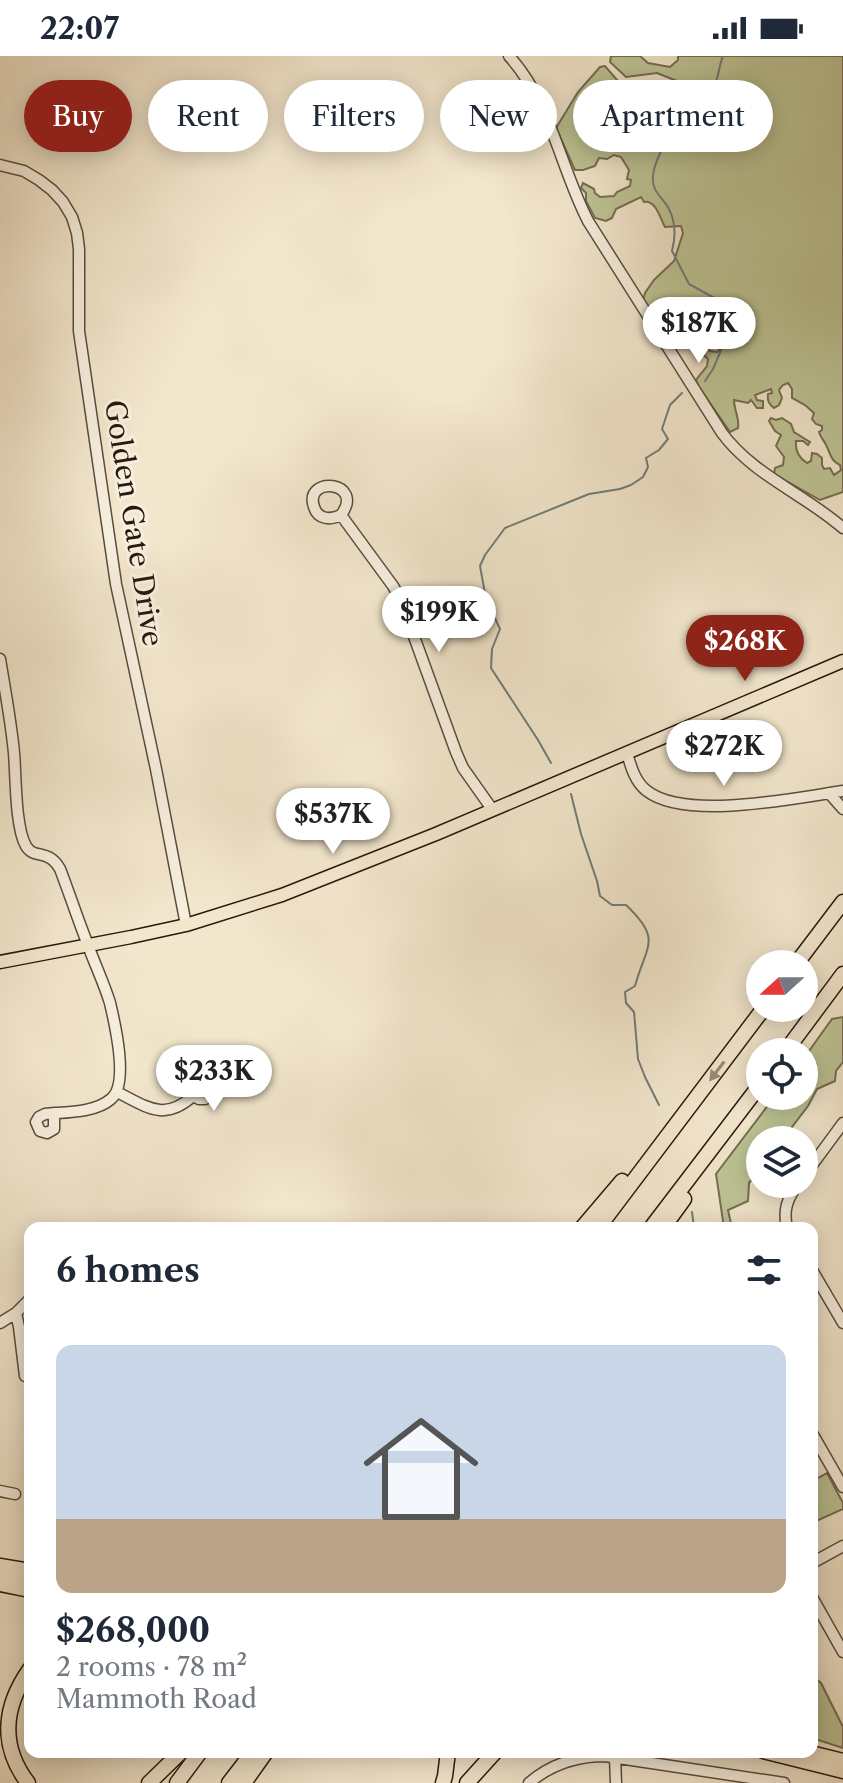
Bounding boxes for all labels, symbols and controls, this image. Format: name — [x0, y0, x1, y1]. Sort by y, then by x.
text: 22:07 — [40, 10, 119, 47]
chip: Buy — [24, 80, 132, 152]
chip: Rent — [148, 80, 268, 152]
chip: Filters — [284, 80, 424, 152]
chip: New — [440, 80, 557, 152]
chip: Apartment — [573, 80, 773, 152]
pin: $187K — [643, 297, 755, 365]
text: $187K — [661, 307, 737, 339]
street label: Golden Gate Drive — [98, 397, 170, 649]
pin: $199K — [383, 586, 495, 654]
text: $199K — [400, 596, 478, 628]
pin: $268K — [689, 615, 801, 683]
text: $268K — [704, 625, 786, 657]
pin: $272K — [668, 720, 780, 788]
text: $272K — [684, 730, 764, 762]
pin: $537K — [277, 788, 389, 856]
text: $537K — [294, 798, 372, 830]
north arrow — [746, 950, 818, 1022]
map controls — [746, 950, 818, 1198]
button: locate — [746, 1038, 818, 1110]
pin: $233K — [158, 1045, 270, 1113]
text: $233K — [174, 1055, 254, 1087]
one-way arrow — [710, 1060, 726, 1081]
button: layers — [746, 1126, 818, 1198]
icon: filters — [742, 1248, 786, 1292]
text: 6 homes — [56, 1249, 200, 1291]
icon: home — [349, 1397, 493, 1541]
text: $268,000 — [56, 1609, 210, 1651]
text: 2 rooms · 78 m² — [56, 1651, 247, 1683]
text: Mammoth Road — [56, 1683, 257, 1715]

